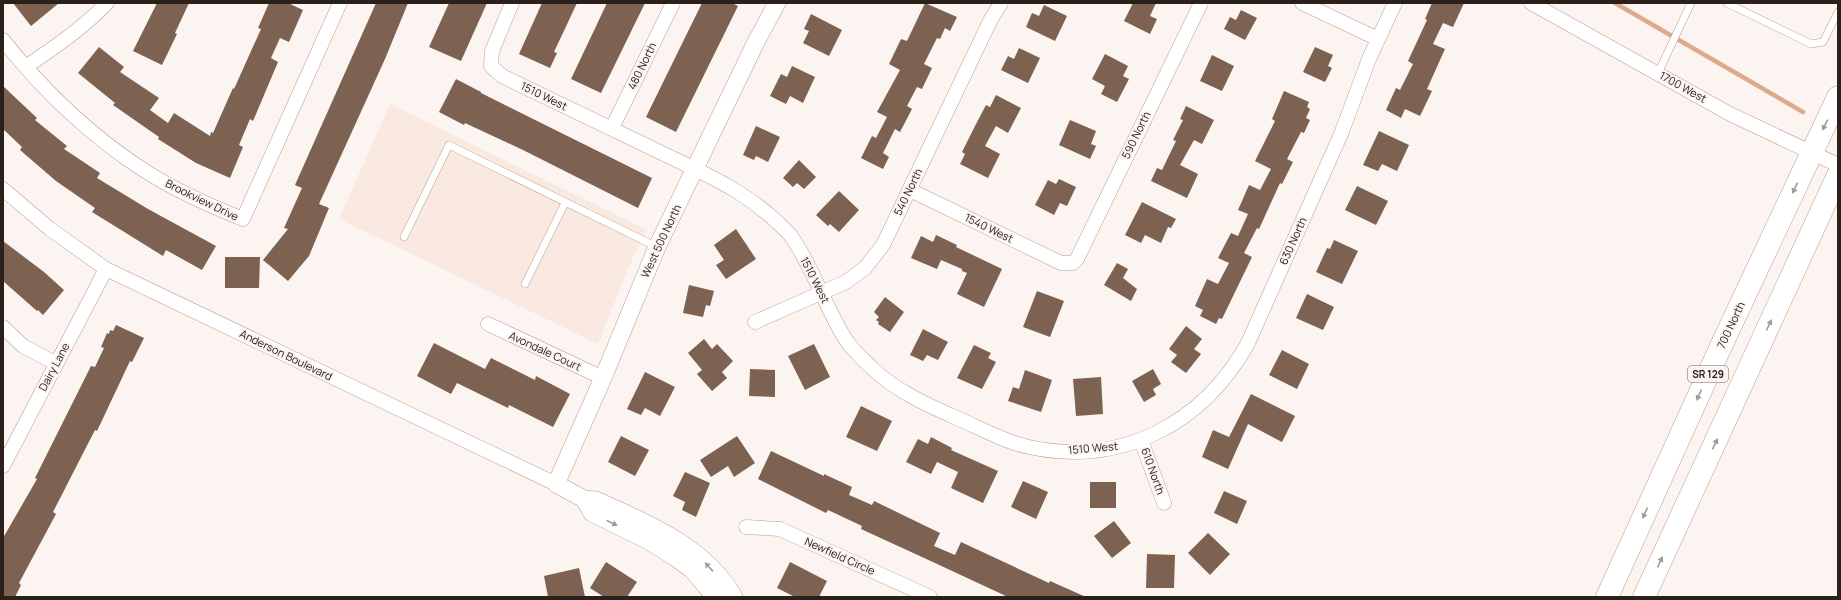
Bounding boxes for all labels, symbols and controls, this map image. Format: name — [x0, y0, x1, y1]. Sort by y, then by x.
street label: 480 North — [624, 40, 659, 92]
street label: 1700 West — [1657, 67, 1709, 106]
street label: 1510 West — [518, 78, 570, 113]
street label: 590 North — [1118, 109, 1153, 161]
one-way arrow — [1822, 119, 1828, 131]
street label: 540 North — [890, 166, 925, 218]
street label: Brookview Drive — [163, 175, 242, 224]
one-way arrow — [1792, 182, 1798, 194]
street label: West 500 North — [637, 202, 684, 280]
street label: 1540 West — [962, 209, 1016, 246]
street label: 630 North — [1275, 215, 1310, 267]
street label: 1510 West — [797, 254, 833, 305]
street label: 700 North — [1713, 299, 1748, 351]
one-way arrow — [1766, 320, 1772, 331]
street label: Anderson Boulevard — [237, 326, 335, 384]
street label: Avondale Court — [507, 327, 584, 374]
street label: Dairy Lane — [35, 340, 73, 394]
road number: SR 129 — [1688, 366, 1728, 382]
one-way arrow — [1696, 389, 1702, 400]
street label: 1510 West — [1067, 438, 1119, 457]
one-way arrow — [1712, 438, 1718, 449]
street label: 610 North — [1138, 445, 1169, 496]
one-way arrow — [1642, 507, 1648, 519]
one-way arrow — [606, 520, 618, 526]
street label: Newfield Circle — [803, 533, 878, 578]
one-way arrow — [1657, 556, 1663, 567]
one-way arrow — [705, 562, 714, 572]

